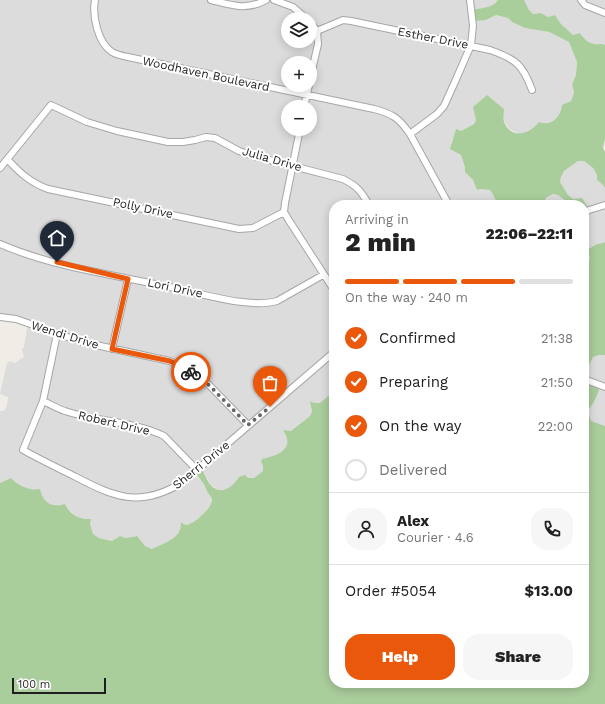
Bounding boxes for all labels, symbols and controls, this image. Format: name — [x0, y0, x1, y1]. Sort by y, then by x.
map controls — [281, 12, 317, 136]
button: layers — [281, 12, 317, 48]
street label: Esther Drive — [396, 24, 470, 52]
street label: Woodhaven Boulevard — [141, 54, 271, 94]
button: + — [281, 56, 317, 92]
button: − — [281, 100, 317, 136]
street label: Julia Drive — [241, 144, 304, 174]
street label: Polly Drive — [112, 195, 174, 221]
text: Arriving in — [345, 212, 409, 227]
pin — [40, 221, 74, 262]
text: 22:06–22:11 — [486, 225, 573, 243]
icon: home — [46, 227, 68, 249]
text: 2 min — [345, 227, 416, 257]
street label: Lori Drive — [146, 275, 204, 301]
text: On the way · 240 m — [345, 290, 468, 305]
street label: Wendi Drive — [29, 318, 101, 352]
icon: check — [345, 327, 367, 349]
text: Confirmed — [379, 329, 456, 347]
text: 21:38 — [541, 331, 573, 346]
courier — [171, 352, 211, 392]
icon: bike — [180, 361, 202, 383]
pin — [253, 366, 287, 407]
icon: check — [345, 371, 367, 393]
icon: bag — [259, 372, 281, 394]
text: Preparing — [379, 373, 448, 391]
text: 21:50 — [541, 375, 573, 390]
street label: Robert Drive — [77, 408, 151, 438]
icon: check — [345, 415, 367, 437]
text: On the way — [379, 417, 461, 435]
text: 22:00 — [538, 419, 573, 434]
street label: Sherri Drive — [170, 438, 232, 492]
text: Delivered — [379, 461, 447, 479]
button: person — [345, 508, 387, 550]
button: phone — [531, 508, 573, 550]
text: Alex — [397, 512, 429, 530]
text: Courier · 4.6 — [397, 530, 474, 545]
text: Order #5054 — [345, 582, 437, 600]
text: $13.00 — [524, 582, 573, 600]
button: Help — [345, 634, 455, 680]
button: Share — [463, 634, 573, 680]
scale bar — [12, 676, 106, 695]
text: 100 m — [18, 678, 50, 691]

